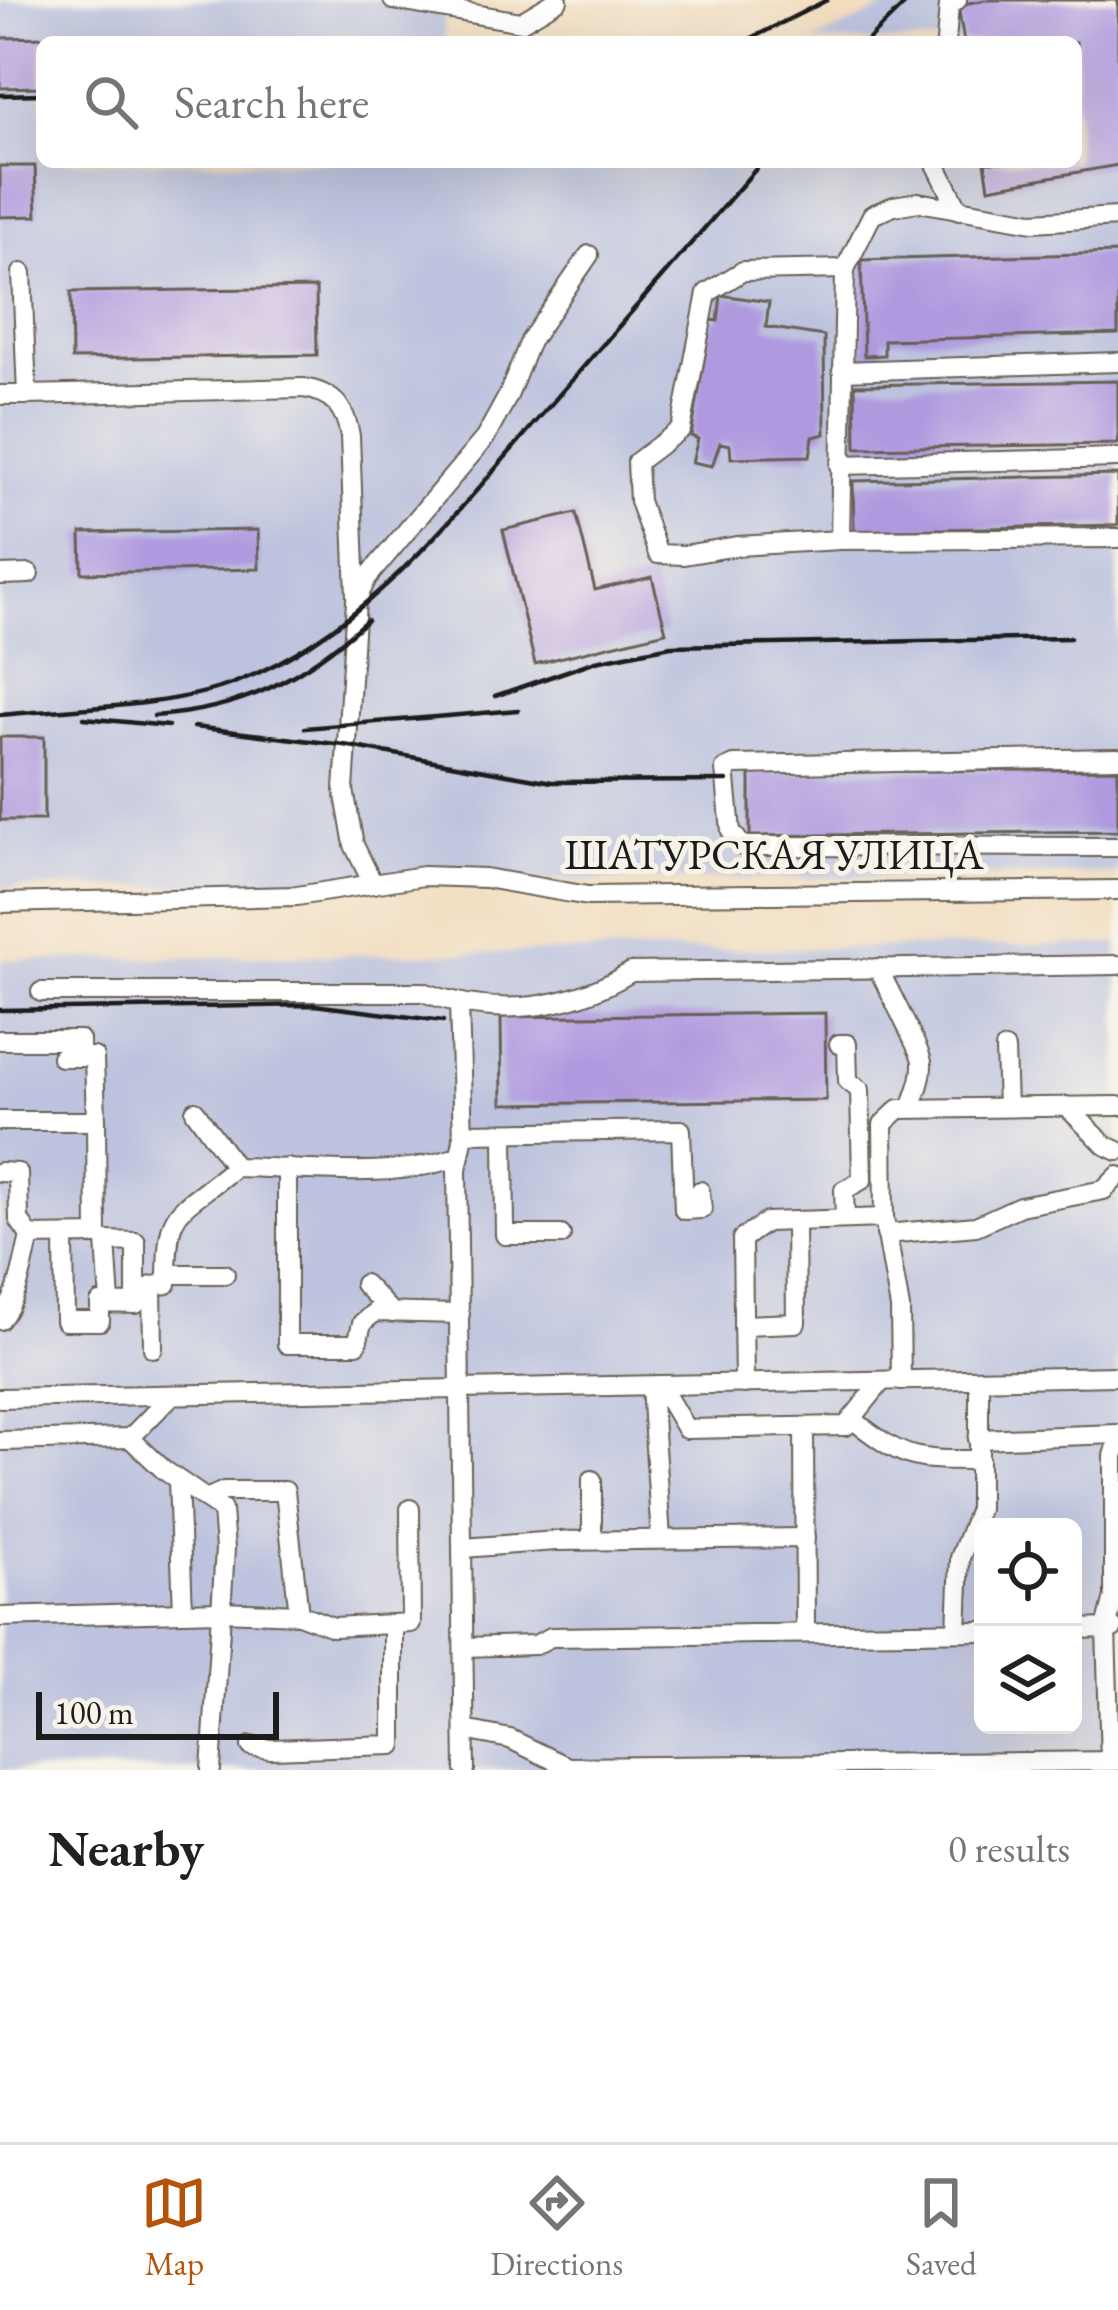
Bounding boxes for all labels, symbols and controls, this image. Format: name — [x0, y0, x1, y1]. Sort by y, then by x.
search box — [36, 36, 1082, 168]
icon: search — [78, 69, 144, 135]
text: Search here — [174, 73, 369, 131]
street label: ШАТУРСКАЯ УЛИЦА — [565, 827, 984, 882]
map controls — [974, 1518, 1082, 1734]
button: locate — [974, 1518, 1082, 1626]
button: layers — [974, 1626, 1082, 1734]
scale bar — [36, 1686, 279, 1739]
text: 100 m — [54, 1691, 134, 1734]
text: Nearby — [48, 1815, 204, 1881]
text: 0 results — [948, 1823, 1070, 1874]
tab: Map — [141, 2170, 207, 2285]
tab: Directions — [490, 2170, 623, 2285]
tab: Saved — [906, 2170, 977, 2285]

